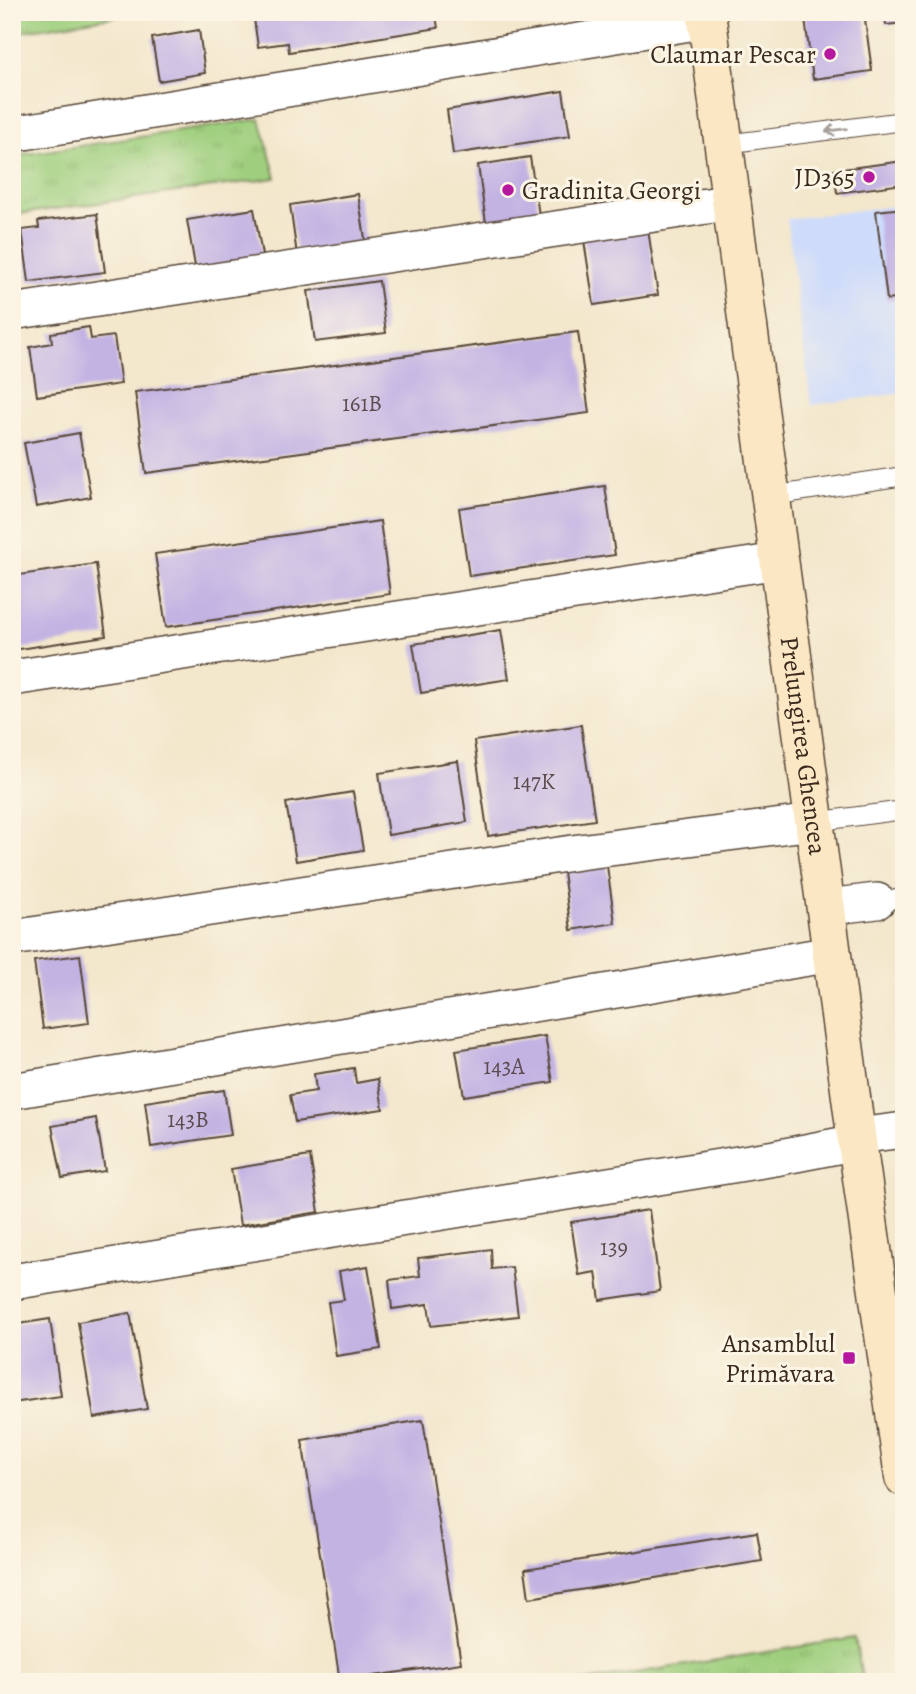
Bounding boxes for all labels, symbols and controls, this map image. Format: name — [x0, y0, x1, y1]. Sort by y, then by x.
place label: Claumar Pescar — [650, 37, 816, 72]
marker: Claumar Pescar — [822, 46, 838, 62]
one-way arrow — [825, 124, 848, 137]
place label: JD365 — [795, 160, 855, 195]
marker: JD365 — [861, 169, 877, 185]
place label: Gradinita Georgi — [522, 173, 701, 208]
marker: Gradinita Georgi — [500, 182, 516, 198]
house number: 161B — [342, 388, 382, 419]
street label: Prelungirea Ghencea — [772, 634, 835, 857]
house number: 147K — [513, 766, 556, 797]
house number: 143A — [483, 1051, 525, 1082]
house number: 143B — [167, 1104, 209, 1135]
house number: 139 — [600, 1232, 628, 1263]
place label: Ansamblul Primăvara — [721, 1326, 835, 1391]
marker: Ansamblul Primăvara — [841, 1350, 857, 1366]

